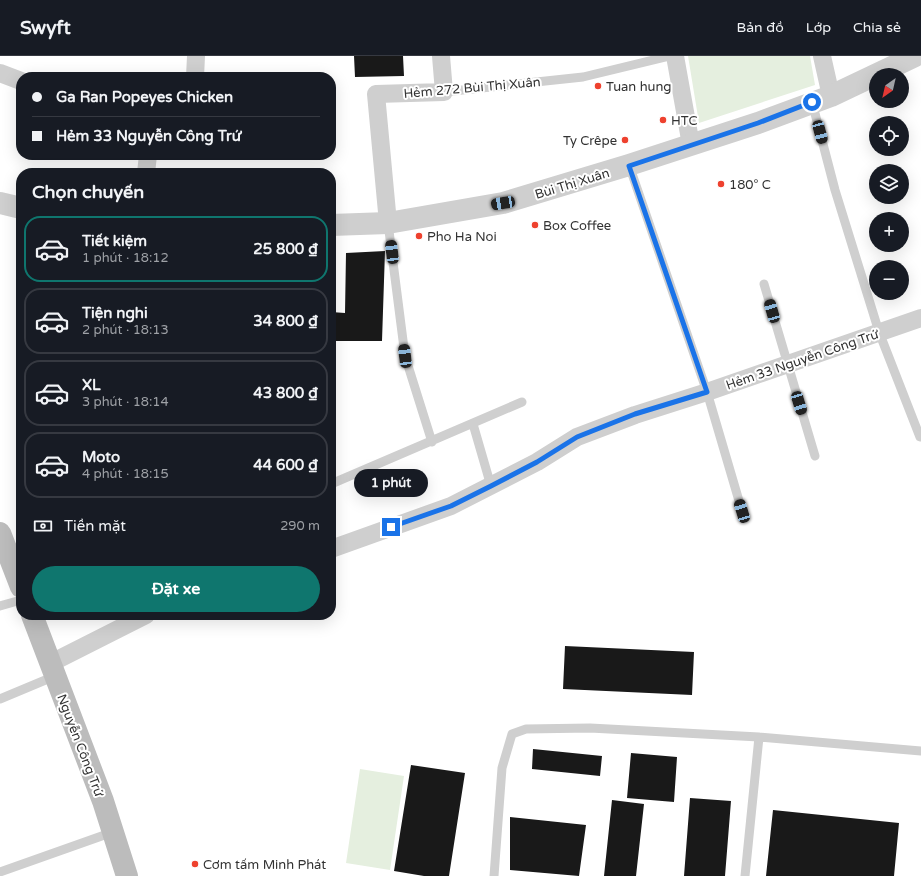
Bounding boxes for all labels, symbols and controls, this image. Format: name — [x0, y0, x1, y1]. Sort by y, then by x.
text: Swyft — [20, 17, 71, 39]
text: Bản đồ — [737, 19, 784, 36]
text: Lớp — [806, 19, 831, 36]
text: Chia sẻ — [853, 19, 901, 36]
north arrow — [869, 68, 909, 108]
map controls — [869, 68, 909, 300]
street label: Hẻm 272 Bùi Thị Xuân — [403, 74, 541, 102]
place label: Tuan hung — [606, 79, 672, 95]
marker: Tuan hung — [593, 81, 603, 91]
text: Ga Ran Popeyes Chicken — [56, 88, 233, 106]
route start — [803, 93, 821, 111]
place label: HTC — [671, 113, 697, 129]
marker: HTC — [658, 115, 668, 125]
button: locate — [869, 116, 909, 156]
car — [811, 119, 829, 145]
text: Hẻm 33 Nguyễn Công Trứ — [56, 127, 241, 145]
place label: Ty Crêpe — [563, 133, 617, 149]
marker: Ty Crêpe — [620, 135, 630, 145]
button: layers — [869, 164, 909, 204]
street label: Bùi Thị Xuân — [533, 165, 612, 203]
place label: 180° C — [729, 177, 771, 193]
marker: 180° C — [716, 179, 726, 189]
text: Chọn chuyến — [32, 181, 144, 203]
car — [490, 195, 516, 211]
button: + — [869, 212, 909, 252]
place label: Box Coffee — [543, 218, 611, 234]
marker: Box Coffee — [530, 220, 540, 230]
place label: Pho Ha Noi — [427, 229, 497, 245]
icon: car — [34, 231, 70, 267]
marker: Pho Ha Noi — [414, 231, 424, 241]
text: Tiết kiệm — [82, 232, 147, 250]
car — [385, 239, 399, 265]
text: 25 800 ₫ — [253, 240, 318, 258]
text: 1 phút · 18:12 — [82, 250, 169, 266]
button: − — [869, 260, 909, 300]
car — [763, 298, 781, 324]
icon: car — [34, 303, 70, 339]
text: Tiện nghi — [82, 304, 148, 322]
text: 34 800 ₫ — [253, 312, 318, 330]
text: 2 phút · 18:13 — [82, 322, 169, 338]
street label: Hẻm 33 Nguyễn Công Trứ — [724, 326, 882, 394]
car — [398, 343, 412, 369]
icon: car — [34, 375, 70, 411]
text: XL — [82, 376, 101, 394]
text: 43 800 ₫ — [253, 384, 318, 402]
car — [790, 390, 808, 416]
text: 3 phút · 18:14 — [82, 394, 169, 410]
icon: car — [34, 447, 70, 483]
text: Moto — [82, 448, 120, 466]
text: 44 600 ₫ — [253, 456, 318, 474]
text: 4 phút · 18:15 — [82, 466, 169, 482]
callout: 1 phút — [354, 469, 428, 497]
text: 1 phút — [371, 475, 411, 491]
car — [733, 498, 751, 524]
icon: cash — [32, 515, 54, 537]
text: Tiền mặt — [64, 517, 126, 535]
text: 290 m — [280, 518, 320, 534]
route end — [382, 518, 400, 536]
button: Đặt xe — [32, 566, 320, 612]
street label: Nguyễn Công Trứ — [53, 692, 107, 800]
place label: Cơm tấm Minh Phát — [203, 857, 326, 873]
marker: Cơm tấm Minh Phát — [190, 859, 200, 869]

